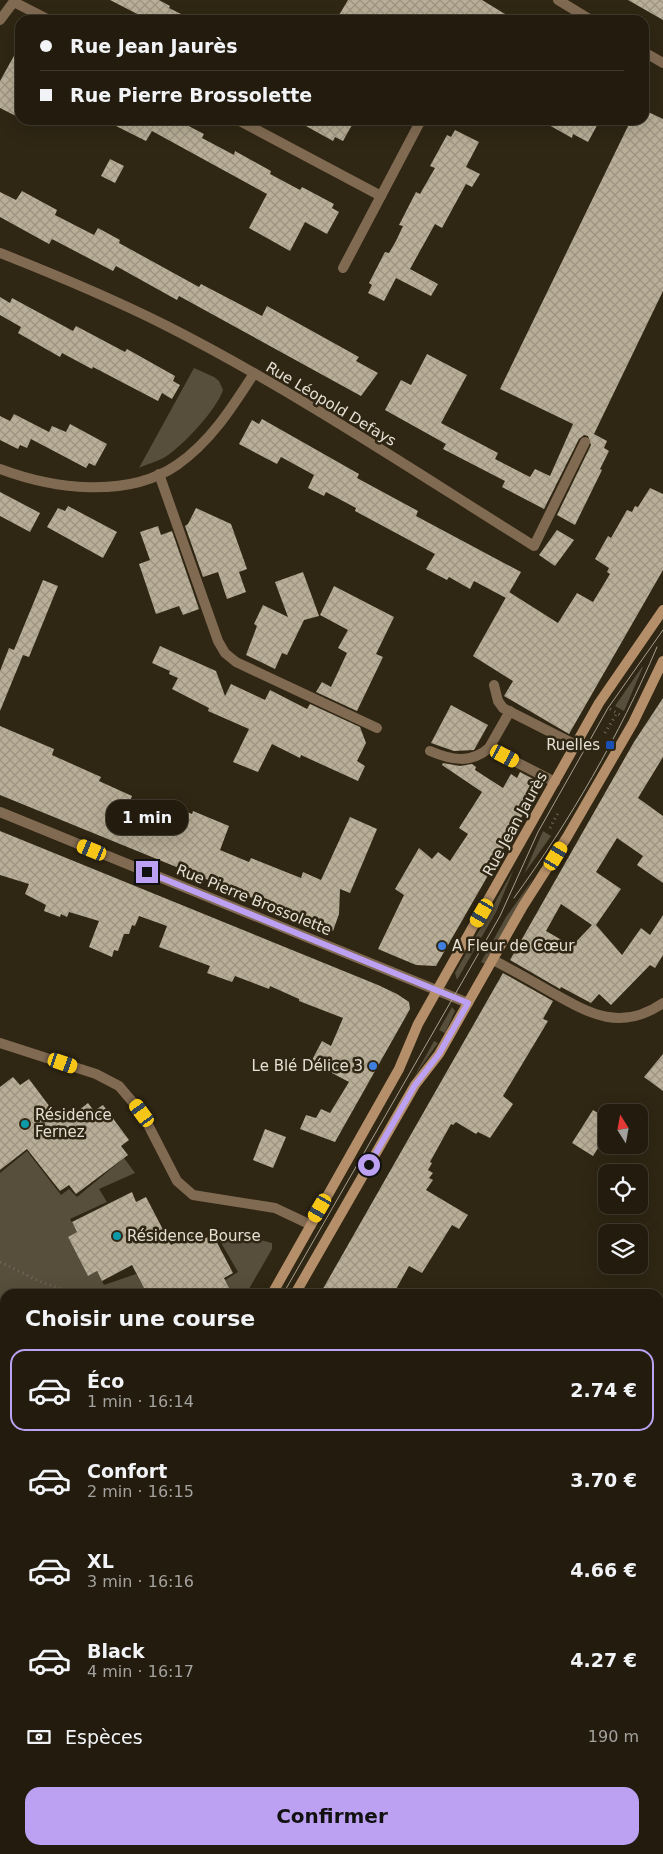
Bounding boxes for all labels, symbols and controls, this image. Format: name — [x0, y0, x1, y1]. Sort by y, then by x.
text: Rue Jean Jaurès — [70, 35, 238, 57]
text: Rue Pierre Brossolette — [70, 84, 312, 106]
street label: Rue Léopold Defays — [263, 358, 400, 450]
place label: Ruelles — [546, 736, 600, 754]
marker: Ruelles — [604, 739, 616, 751]
car — [488, 742, 521, 770]
street label: Rue Jean Jaurès — [479, 769, 551, 879]
callout: 1 min — [106, 800, 188, 834]
text: 1 min — [122, 808, 172, 827]
car — [75, 837, 108, 863]
car — [541, 839, 570, 873]
route end — [136, 861, 158, 883]
street label: Rue Pierre Brossolette — [174, 861, 334, 939]
car — [468, 896, 495, 930]
place label: A Fleur de Cœur — [452, 937, 575, 955]
marker: A Fleur de Cœur — [436, 940, 448, 952]
car — [46, 1051, 79, 1075]
place label: Le Blé Délice 3 — [252, 1057, 363, 1075]
marker: Le Blé Délice 3 — [367, 1060, 379, 1072]
car — [127, 1096, 156, 1130]
north arrow — [598, 1104, 648, 1154]
map controls — [598, 1104, 648, 1274]
place label: Résidence Fernez — [35, 1106, 112, 1141]
marker: Résidence Fernez — [19, 1118, 31, 1130]
route start — [358, 1154, 380, 1176]
button: locate — [598, 1164, 648, 1214]
car — [306, 1191, 333, 1225]
button: layers — [598, 1224, 648, 1274]
place label: Résidence Bourse — [127, 1227, 261, 1245]
marker: Résidence Bourse — [111, 1230, 123, 1242]
text: Choisir une course — [25, 1306, 255, 1331]
icon: car — [27, 1368, 72, 1413]
text: Éco — [87, 1370, 124, 1392]
text: 2.74 € — [570, 1379, 637, 1401]
text: 1 min · 16:14 — [87, 1392, 194, 1411]
icon: car — [27, 1458, 72, 1503]
text: Confort — [87, 1460, 167, 1482]
text: 3.70 € — [570, 1469, 637, 1491]
text: 2 min · 16:15 — [87, 1482, 194, 1501]
icon: car — [27, 1548, 72, 1593]
text: XL — [87, 1550, 114, 1572]
text: 4.66 € — [570, 1559, 637, 1581]
text: 3 min · 16:16 — [87, 1572, 194, 1591]
icon: car — [27, 1638, 72, 1683]
text: Black — [87, 1640, 145, 1662]
text: 4.27 € — [570, 1649, 637, 1671]
text: 4 min · 16:17 — [87, 1662, 194, 1681]
icon: cash — [25, 1723, 53, 1751]
text: Espèces — [65, 1726, 143, 1748]
text: 190 m — [588, 1727, 639, 1746]
button: Confirmer — [25, 1787, 639, 1845]

